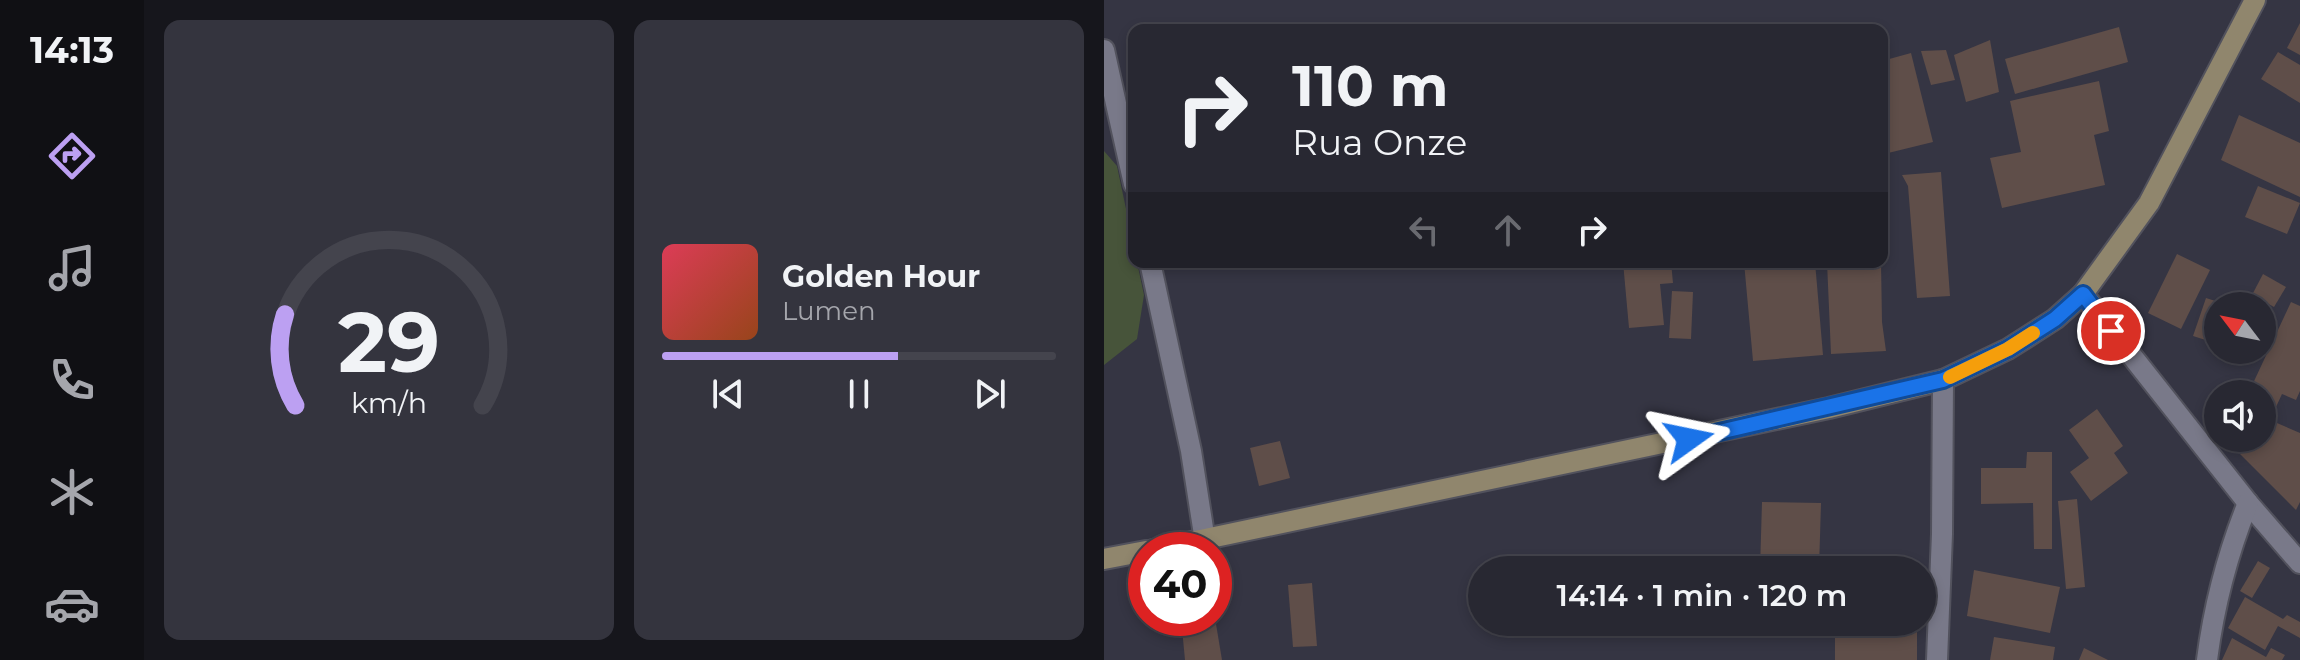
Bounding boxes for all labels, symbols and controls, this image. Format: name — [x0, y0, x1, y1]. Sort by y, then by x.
text: 14:13 — [30, 28, 114, 72]
text: 110 m — [1292, 52, 1449, 120]
icon: right — [1160, 56, 1264, 160]
text: Rua Onze — [1292, 120, 1467, 164]
icon: directions — [44, 128, 100, 184]
icon: left — [1402, 208, 1446, 252]
icon: ahead — [1486, 208, 1530, 252]
icon: right — [1570, 208, 1614, 252]
icon: music — [44, 240, 100, 296]
text: Golden Hour — [782, 258, 980, 295]
text: 29 — [338, 291, 440, 393]
north arrow — [2204, 292, 2276, 364]
map controls — [2204, 292, 2276, 452]
text: Lumen — [782, 295, 875, 327]
pin — [2077, 297, 2145, 365]
icon: arrive — [2089, 309, 2133, 353]
icon: phone — [44, 352, 100, 408]
icon: previous — [706, 372, 750, 416]
icon: pause — [837, 372, 881, 416]
icon: next — [968, 372, 1012, 416]
button: sound — [2204, 380, 2276, 452]
text: km/h — [351, 385, 427, 420]
position arrow — [1647, 397, 1731, 481]
icon: climate — [44, 464, 100, 520]
speed limit sign: 40 — [1128, 532, 1232, 636]
icon: car — [44, 576, 100, 632]
text: 14:14 · 1 min · 120 m — [1557, 577, 1847, 614]

